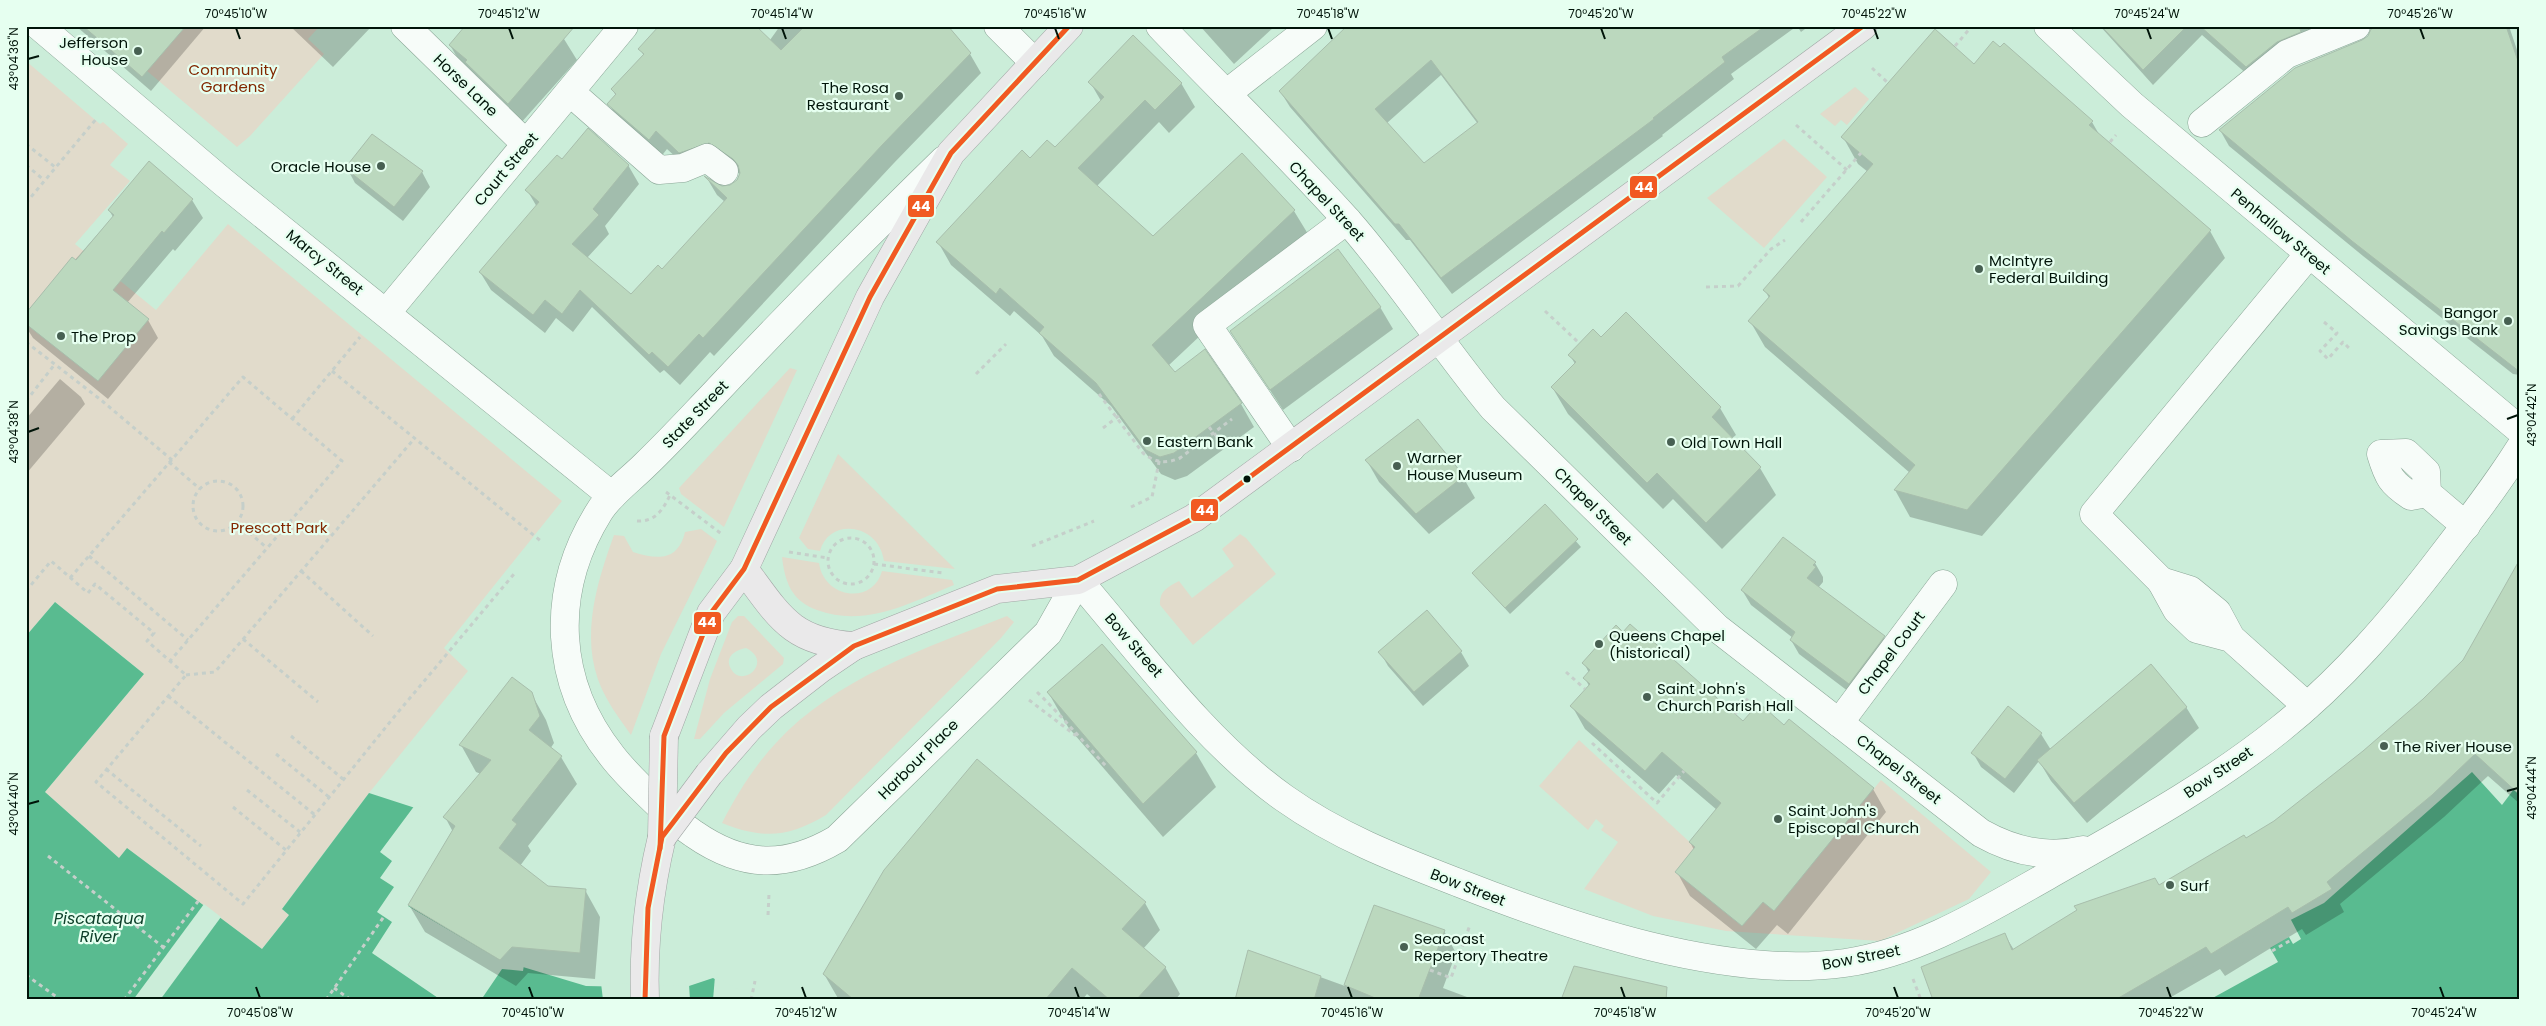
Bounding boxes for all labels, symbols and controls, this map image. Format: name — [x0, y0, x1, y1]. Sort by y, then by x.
text: 70°45'10"W — [205, 5, 268, 22]
text: 70°45'12"W — [478, 5, 540, 22]
text: 70°45'14"W — [751, 5, 814, 22]
text: 70°45'16"W — [1024, 5, 1087, 22]
text: 70°45'18"W — [1297, 5, 1360, 22]
text: 70°45'20"W — [1568, 5, 1634, 22]
text: 70°45'22"W — [1841, 5, 1907, 22]
text: 70°45'24"W — [2114, 5, 2180, 22]
text: 70°45'26"W — [2387, 5, 2453, 22]
text: 43°04'36"N — [5, 27, 22, 91]
place label: Jefferson House — [59, 32, 128, 70]
marker: Jefferson House — [132, 45, 144, 57]
street label: Horse Lane — [429, 49, 503, 121]
park label: Community Gardens — [189, 59, 278, 97]
place label: The Rosa Restaurant — [807, 77, 889, 115]
marker: The Rosa Restaurant — [893, 90, 905, 102]
street label: Court Street — [469, 128, 543, 210]
place label: Oracle House — [271, 156, 371, 177]
street label: Chapel Street — [1284, 156, 1370, 246]
marker: Oracle House — [375, 160, 387, 172]
line badge: 44 — [1629, 175, 1658, 199]
text: 44 — [1635, 177, 1653, 197]
street label: Penhallow Street — [2227, 183, 2335, 279]
line badge: 44 — [907, 194, 935, 218]
text: 44 — [912, 196, 930, 216]
street label: Marcy Street — [282, 224, 368, 300]
place label: McIntyre Federal Building — [1989, 250, 2108, 288]
marker: McIntyre Federal Building — [1973, 263, 1985, 275]
place label: Bangor Savings Bank — [2399, 302, 2498, 340]
marker: Bangor Savings Bank — [2502, 315, 2514, 327]
place label: The Prop — [71, 326, 136, 347]
marker: The Prop — [55, 330, 67, 342]
street label: State Street — [657, 375, 733, 453]
text: 43°04'42"N — [2523, 384, 2540, 446]
text: 43°04'38"N — [5, 400, 22, 464]
place label: Eastern Bank — [1157, 431, 1254, 452]
place label: Old Town Hall — [1681, 432, 1782, 453]
marker: Eastern Bank — [1141, 435, 1153, 447]
marker: Old Town Hall — [1665, 436, 1677, 448]
place label: Warner House Museum — [1407, 447, 1522, 485]
marker: Warner House Museum — [1391, 460, 1403, 472]
street label: Chapel Street — [1549, 462, 1637, 550]
unlabelled marker — [1242, 474, 1252, 484]
line badge: 44 — [1190, 498, 1219, 522]
text: 44 — [1196, 500, 1214, 520]
park label: Prescott Park — [230, 517, 328, 538]
street label: Chapel Court — [1852, 607, 1930, 699]
street label: Bow Street — [1100, 608, 1168, 682]
line badge: 44 — [693, 611, 722, 635]
text: 44 — [698, 612, 716, 632]
place label: Queens Chapel (historical) — [1609, 625, 1725, 663]
marker: Queens Chapel (historical) — [1593, 638, 1605, 650]
place label: Saint John's Church Parish Hall — [1657, 678, 1794, 716]
marker: Saint John's Church Parish Hall — [1641, 691, 1653, 703]
street label: Harbour Place — [873, 714, 963, 804]
street label: Chapel Street — [1852, 729, 1946, 809]
place label: The River House — [2394, 736, 2512, 757]
marker: The River House — [2378, 740, 2390, 752]
street label: Bow Street — [2179, 741, 2257, 803]
text: 43°04'44"N — [2523, 756, 2540, 820]
text: 43°04'40"N — [5, 772, 22, 836]
place label: Saint John's Episcopal Church — [1788, 800, 1919, 838]
marker: Saint John's Episcopal Church — [1772, 813, 1784, 825]
street label: Bow Street — [1427, 863, 1509, 911]
place label: Surf — [2180, 875, 2209, 896]
marker: Surf — [2164, 879, 2176, 891]
water label: Piscataqua River — [54, 907, 144, 948]
place label: Seacoast Repertory Theatre — [1414, 928, 1548, 966]
street label: Bow Street — [1820, 939, 1902, 975]
marker: Seacoast Repertory Theatre — [1398, 941, 1410, 953]
text: 70°45'08"W — [227, 1004, 293, 1021]
text: 70°45'10"W — [502, 1004, 565, 1021]
text: 70°45'12"W — [775, 1004, 837, 1021]
text: 70°45'14"W — [1048, 1004, 1111, 1021]
text: 70°45'16"W — [1321, 1004, 1384, 1021]
text: 70°45'18"W — [1594, 1004, 1657, 1021]
text: 70°45'20"W — [1865, 1004, 1931, 1021]
text: 70°45'22"W — [2138, 1004, 2204, 1021]
text: 70°45'24"W — [2411, 1004, 2477, 1021]

